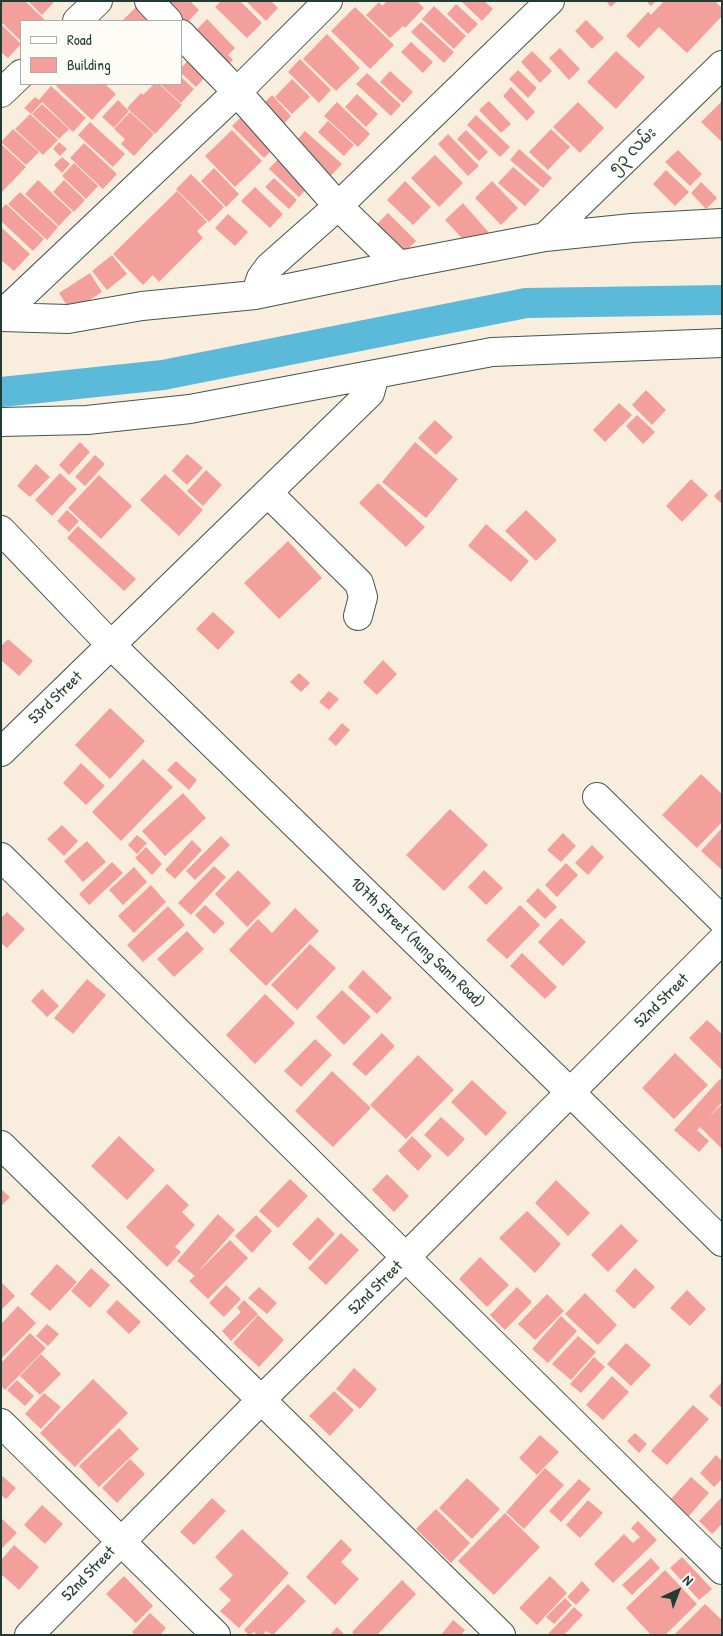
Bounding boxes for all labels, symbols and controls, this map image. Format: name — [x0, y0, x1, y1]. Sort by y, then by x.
legend — [20, 20, 182, 85]
text: Road — [67, 29, 92, 50]
text: Building — [67, 54, 111, 75]
street label: ၅၃ လမ်း — [605, 124, 661, 178]
street label: 53rd Street — [25, 668, 87, 728]
street label: 107th Street (Aung Sann Road) — [346, 874, 488, 1012]
street label: 52nd Street — [631, 970, 693, 1032]
street label: 52nd Street — [345, 1257, 407, 1319]
street label: 52nd Street — [58, 1543, 120, 1605]
north arrow — [653, 1566, 703, 1616]
text: N — [679, 1570, 698, 1589]

